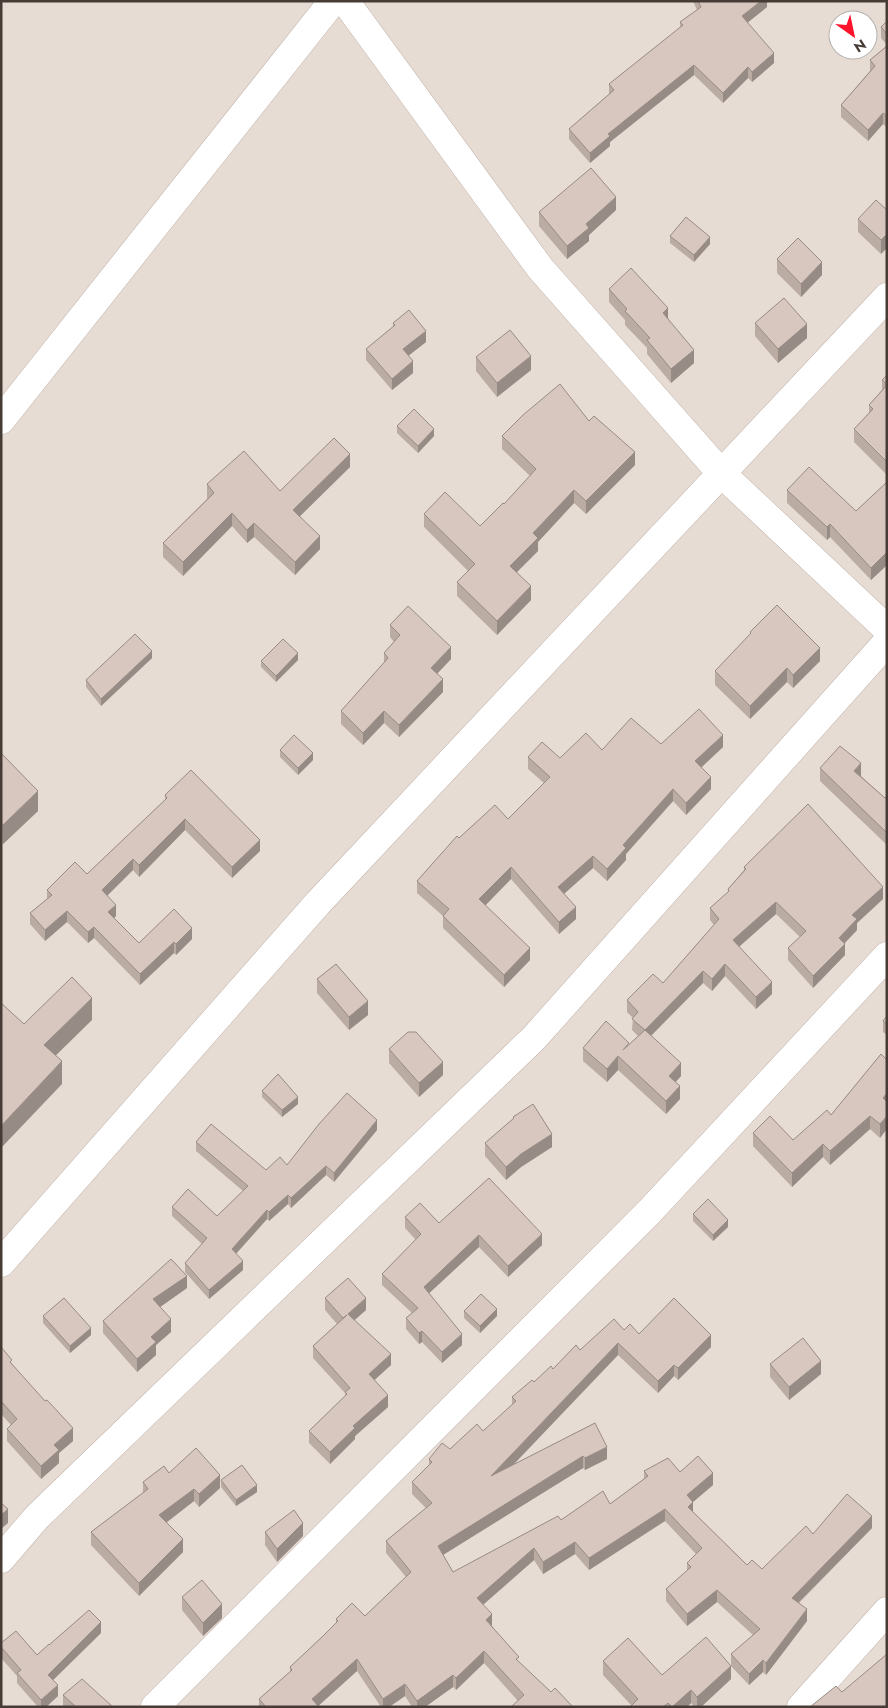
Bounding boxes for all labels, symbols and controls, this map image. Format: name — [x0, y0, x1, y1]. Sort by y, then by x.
north arrow — [828, 10, 878, 60]
text: N — [850, 34, 870, 57]

